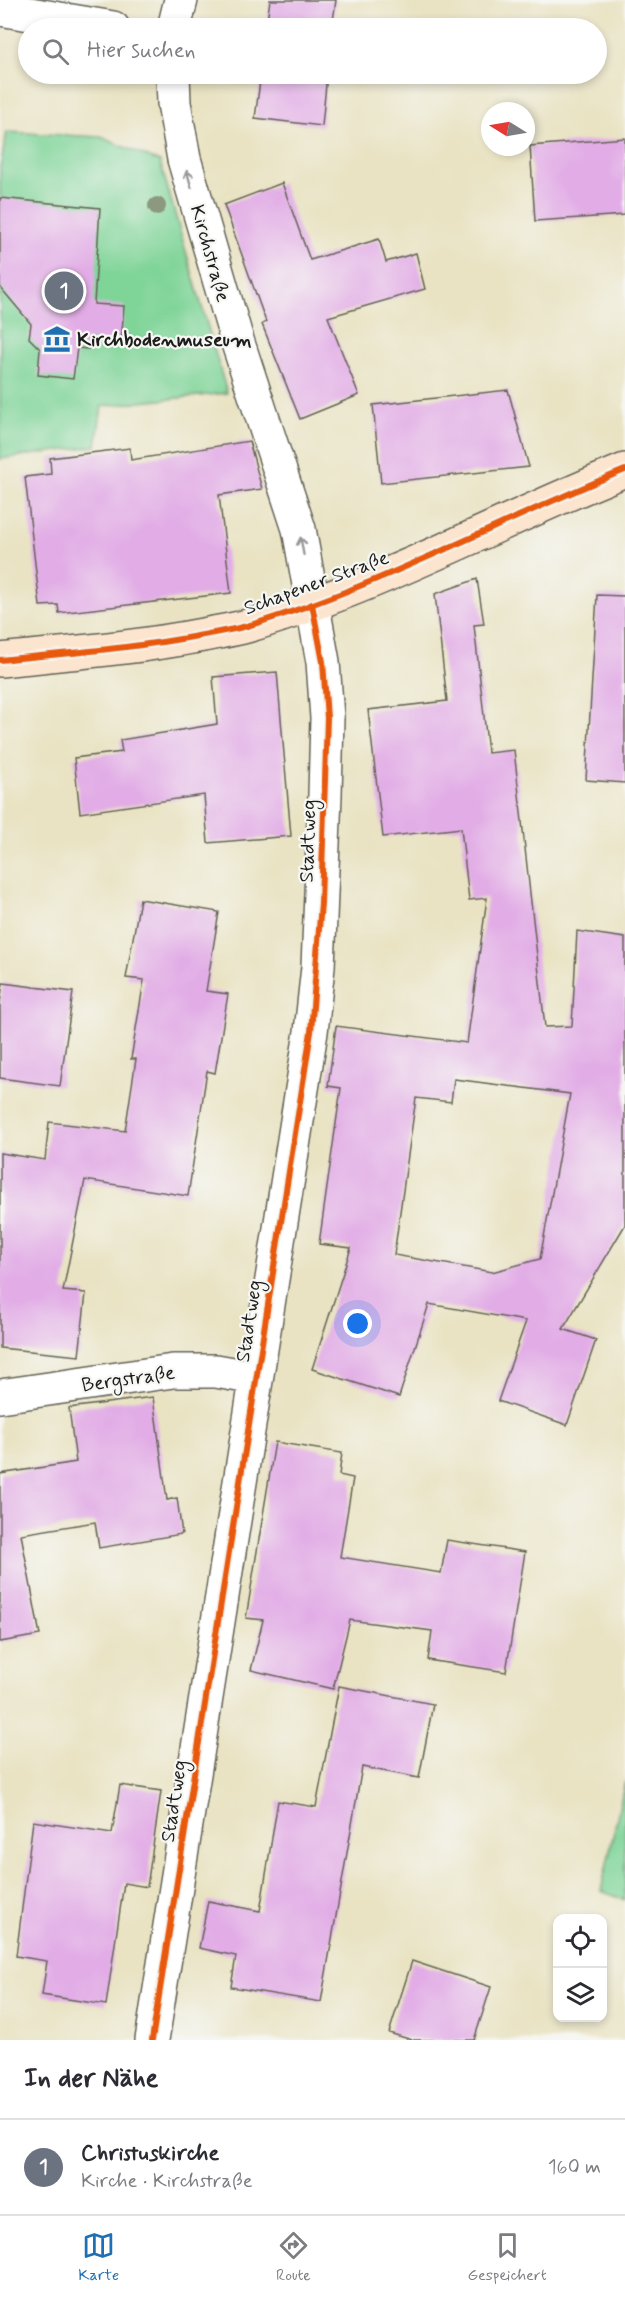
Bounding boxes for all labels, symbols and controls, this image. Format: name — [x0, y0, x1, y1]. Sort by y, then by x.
search box — [18, 18, 607, 84]
icon: search — [39, 35, 72, 68]
text: Hier suchen — [87, 37, 196, 65]
north arrow — [481, 102, 535, 156]
one-way arrow — [183, 170, 194, 189]
street label: Kirchstraße — [183, 202, 236, 305]
pin: 1 — [44, 268, 84, 314]
museum icon: Kirchbodenmuseum — [42, 324, 72, 354]
place label: Kirchbodenmuseum — [77, 327, 252, 354]
one-way arrow — [296, 537, 307, 556]
street label: Schapener Straße — [240, 545, 393, 622]
street label: Stadtweg — [294, 799, 324, 883]
street label: Stadtweg — [230, 1278, 270, 1364]
your location — [343, 1309, 372, 1338]
street label: Bergstraße — [80, 1360, 177, 1400]
street label: Stadtweg — [155, 1758, 195, 1844]
map controls — [553, 1914, 607, 2022]
button: locate — [553, 1914, 607, 1968]
button: layers — [553, 1968, 607, 2022]
text: In der Nähe — [24, 2062, 158, 2096]
text: Christuskirche — [81, 2140, 219, 2168]
text: 1 — [39, 2154, 48, 2181]
text: 160 m — [548, 2154, 601, 2181]
text: Kirche · Kirchstraße — [81, 2168, 253, 2195]
tab: Karte — [78, 2229, 119, 2286]
tab: Route — [276, 2229, 311, 2286]
tab: Gespeichert — [467, 2229, 547, 2286]

